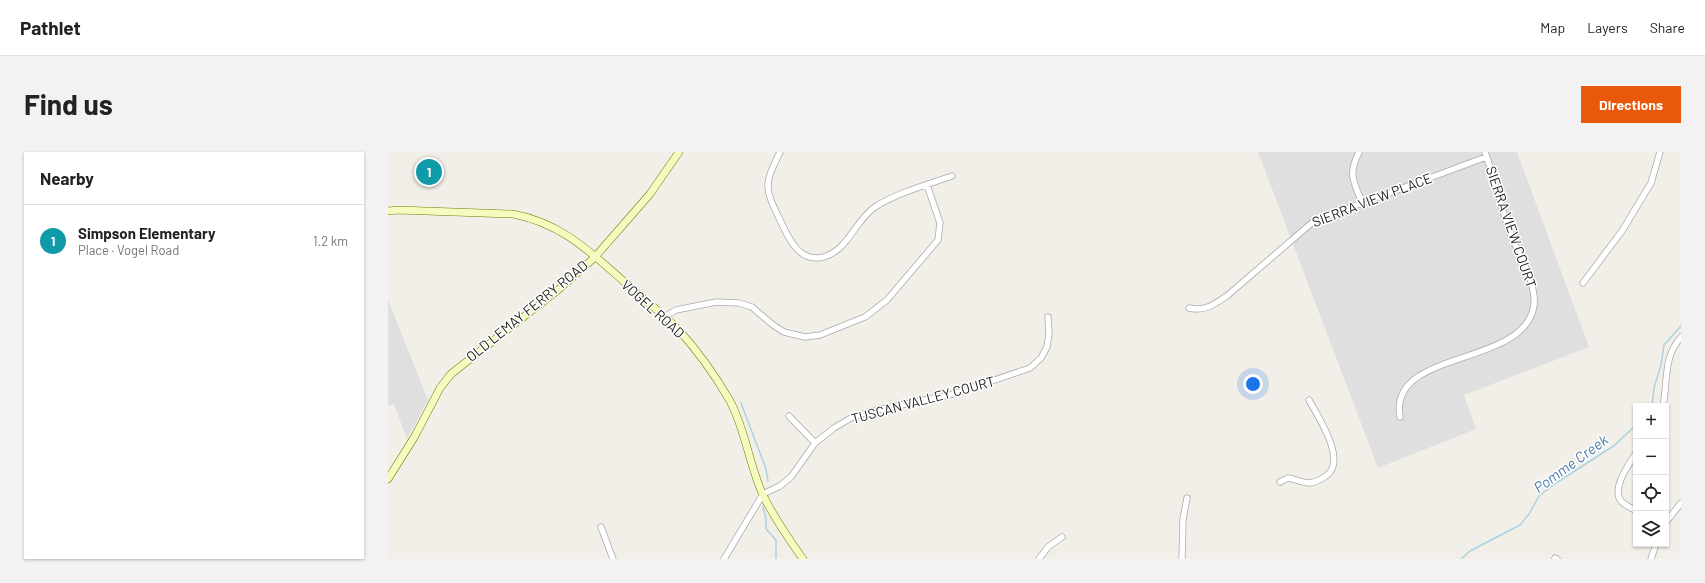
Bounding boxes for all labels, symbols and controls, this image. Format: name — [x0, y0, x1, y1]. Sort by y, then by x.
text: Pathlet — [20, 16, 81, 39]
text: Map — [1540, 19, 1565, 36]
text: Layers — [1587, 19, 1628, 36]
text: Share — [1650, 19, 1685, 36]
button: Directions — [1581, 86, 1681, 123]
text: Find us — [24, 87, 113, 121]
pin: 1 — [416, 157, 442, 187]
street label: SIERRA VIEW COURT — [1483, 164, 1540, 290]
text: Nearby — [40, 168, 94, 188]
street label: SIERRA VIEW PLACE — [1309, 169, 1434, 230]
text: Simpson Elementary — [78, 224, 215, 242]
text: 1 — [51, 233, 55, 249]
text: 1.2 km — [313, 233, 348, 249]
text: Place · Vogel Road — [78, 242, 179, 258]
street label: OLD LEMAY FERRY ROAD — [463, 256, 591, 365]
street label: VOGEL ROAD — [618, 276, 688, 341]
street label: TUSCAN VALLEY COURT — [849, 372, 996, 427]
your location — [1243, 374, 1263, 394]
map controls — [1633, 403, 1669, 547]
button: + — [1633, 403, 1669, 439]
water label: Pomme Creek — [1530, 430, 1612, 496]
button: − — [1633, 439, 1669, 475]
button: locate — [1633, 475, 1669, 511]
button: layers — [1633, 511, 1669, 547]

